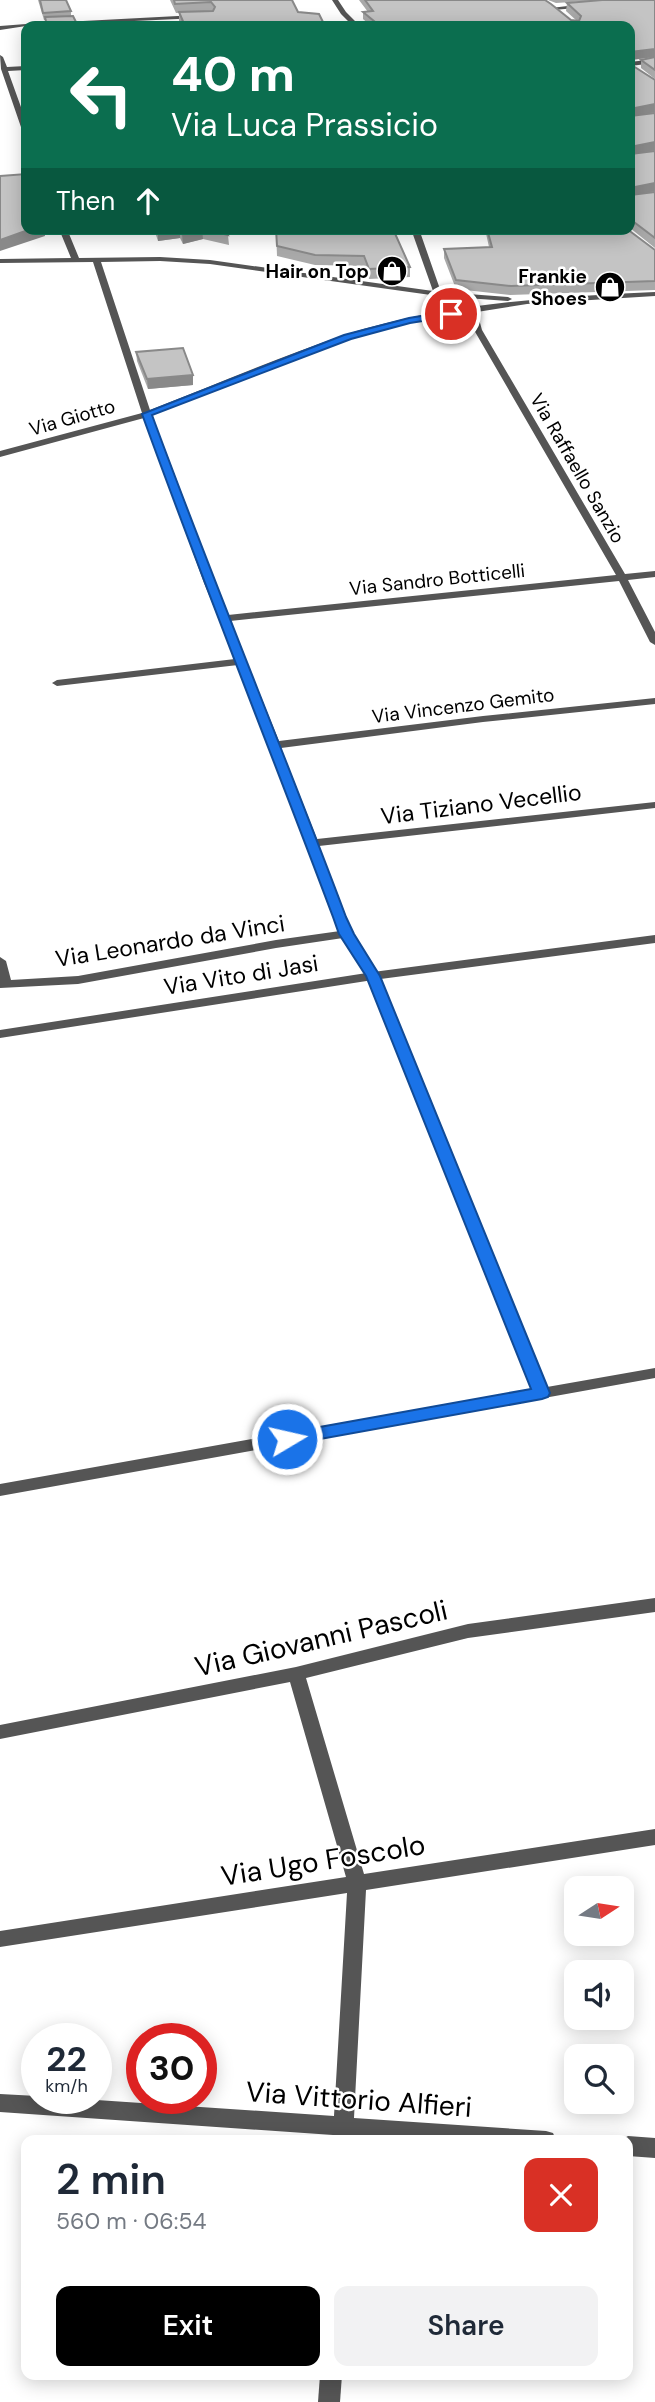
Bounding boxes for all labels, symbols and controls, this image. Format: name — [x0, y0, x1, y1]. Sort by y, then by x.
text: 40 m — [171, 42, 295, 106]
icon: left — [56, 49, 147, 140]
text: Via Luca Prassicio — [171, 104, 438, 146]
icon: ahead — [129, 182, 167, 220]
text: Then — [56, 184, 115, 218]
shop icon: Hair on Top — [375, 254, 409, 288]
place label: Hair on Top — [265, 259, 369, 284]
place label: Frankie Shoes — [518, 264, 587, 311]
shop icon: Frankie Shoes — [593, 270, 627, 304]
pin — [421, 284, 481, 344]
icon: arrive — [432, 295, 470, 333]
street label: Via Raffaello Sanzio — [524, 389, 631, 548]
street label: Via Giotto — [26, 393, 118, 442]
street label: Via Sandro Botticelli — [348, 558, 526, 601]
street label: Via Vincenzo Gemito — [370, 682, 556, 729]
street label: Via Tiziano Vecellio — [379, 777, 583, 831]
street label: Via Leonardo da Vinci — [53, 908, 287, 974]
street label: Via Vito di Jasi — [162, 948, 320, 1002]
position arrow — [250, 1402, 324, 1476]
street label: Via Giovanni Pascoli — [191, 1591, 451, 1686]
street label: Via Ugo Foscolo — [218, 1826, 428, 1895]
north arrow — [564, 1876, 634, 1946]
map controls — [564, 1876, 634, 2114]
button: sound — [564, 1960, 634, 2030]
speed limit sign: 30 — [126, 2023, 217, 2114]
text: 22 — [46, 2036, 87, 2082]
button: search — [564, 2044, 634, 2114]
street label: Via Vittorio Alfieri — [245, 2073, 473, 2126]
text: km/h — [45, 2074, 88, 2098]
text: 2 min — [56, 2152, 166, 2207]
button: close — [524, 2158, 598, 2232]
text: 560 m · 06:54 — [56, 2206, 206, 2236]
button: Exit — [56, 2286, 320, 2366]
button: Share — [334, 2286, 598, 2366]

